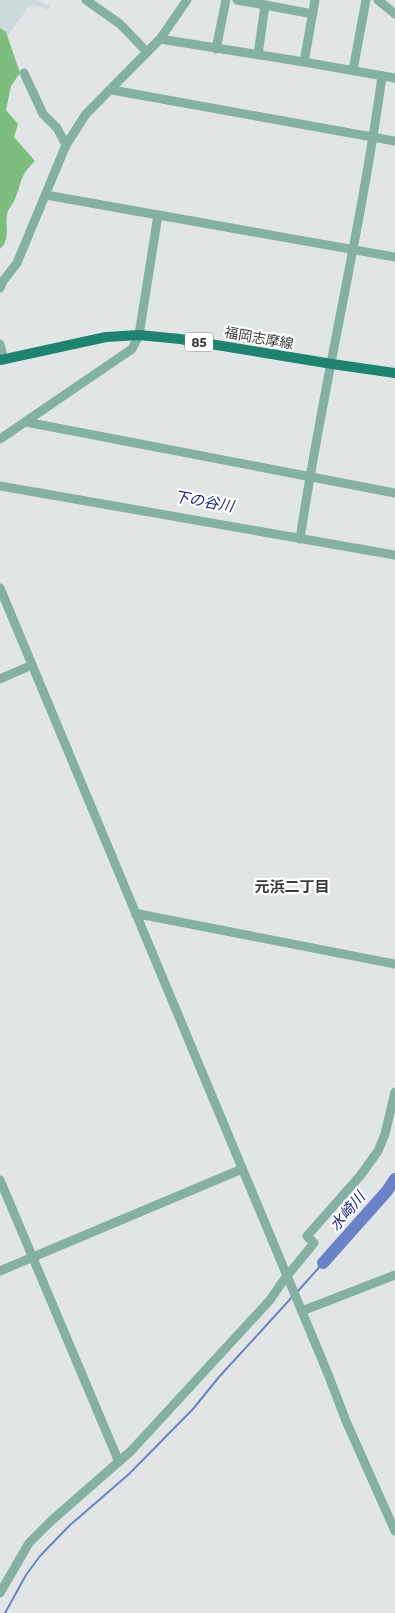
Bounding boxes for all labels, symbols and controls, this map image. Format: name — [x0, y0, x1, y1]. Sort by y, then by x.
street label: 福岡志摩線 — [223, 323, 295, 353]
road number: 85 — [185, 332, 213, 352]
water label: 下の谷川 — [173, 486, 237, 516]
district label: 元浜二丁目 — [254, 877, 330, 896]
water label: 水崎川 — [325, 1186, 370, 1234]

